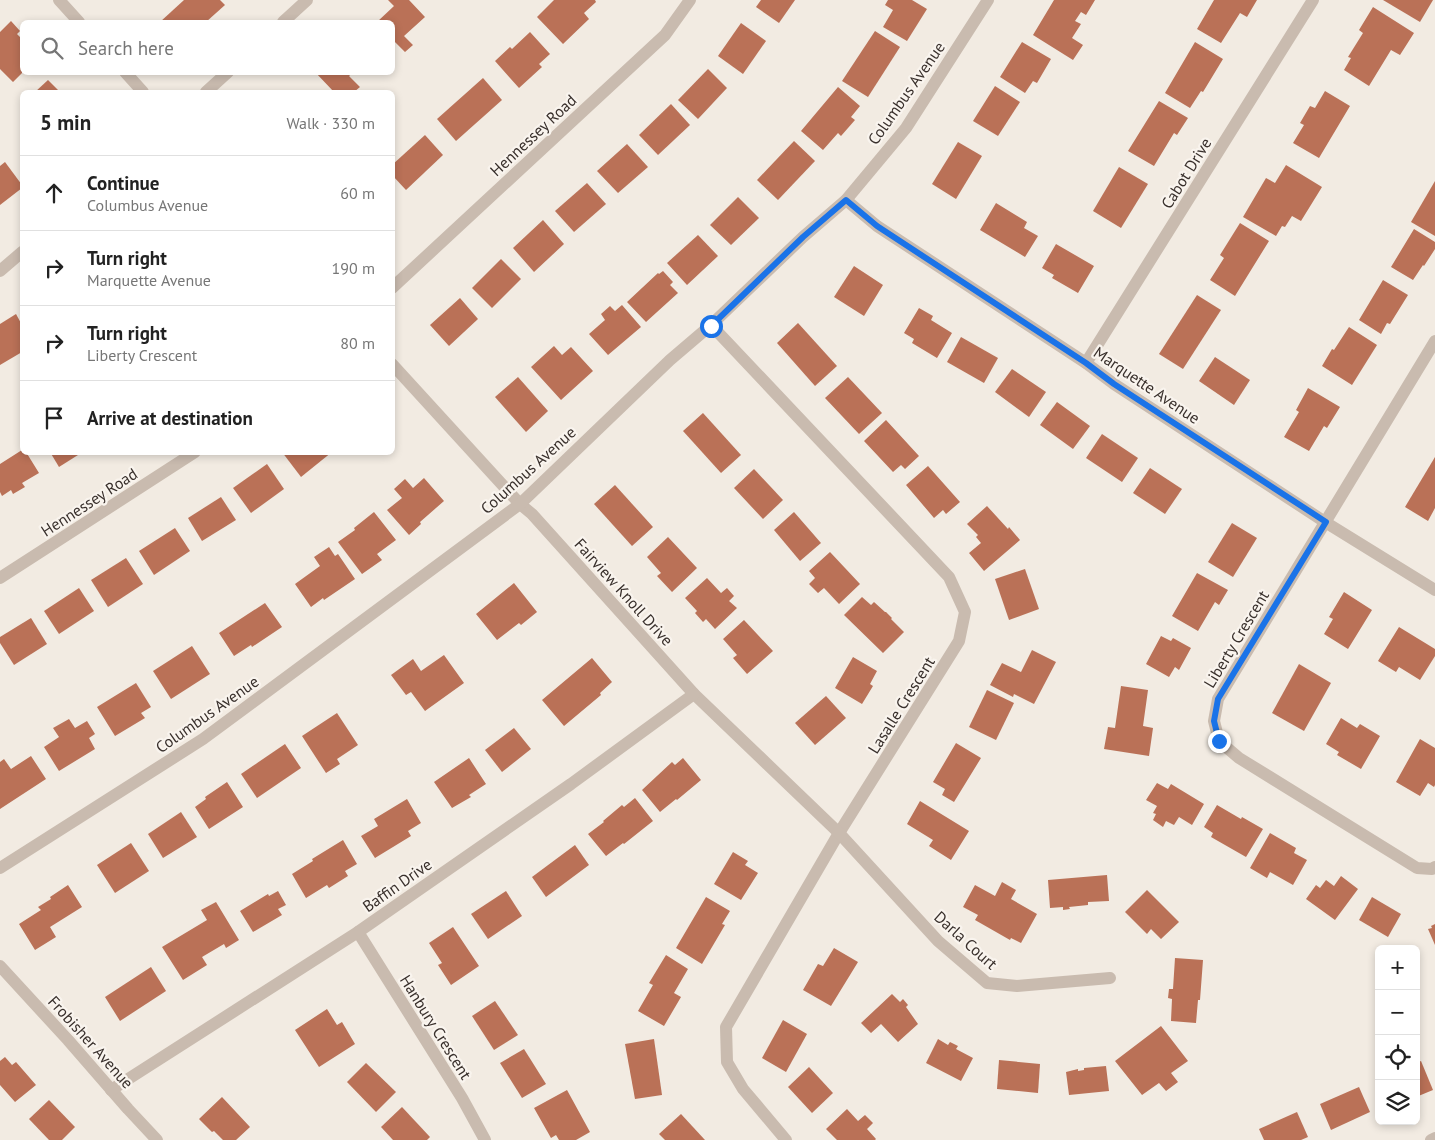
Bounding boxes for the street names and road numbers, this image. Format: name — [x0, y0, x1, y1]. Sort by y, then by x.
street label: Columbus Avenue — [863, 38, 949, 148]
street label: Hennessey Road — [486, 90, 580, 180]
street label: Cabot Drive — [1156, 134, 1216, 212]
street label: Marquette Avenue — [1090, 342, 1204, 428]
street label: Columbus Avenue — [476, 422, 580, 518]
street label: Hennessey Road — [37, 463, 141, 541]
street label: Fairview Knoll Drive — [571, 534, 677, 650]
street label: Liberty Crescent — [1199, 586, 1273, 691]
street label: Lasalle Crescent — [863, 652, 939, 757]
street label: Columbus Avenue — [152, 671, 262, 757]
street label: Baffin Drive — [359, 854, 435, 916]
street label: Darla Court — [930, 907, 1002, 974]
street label: Hanbury Crescent — [396, 971, 476, 1084]
street label: Frobisher Avenue — [44, 991, 138, 1093]

